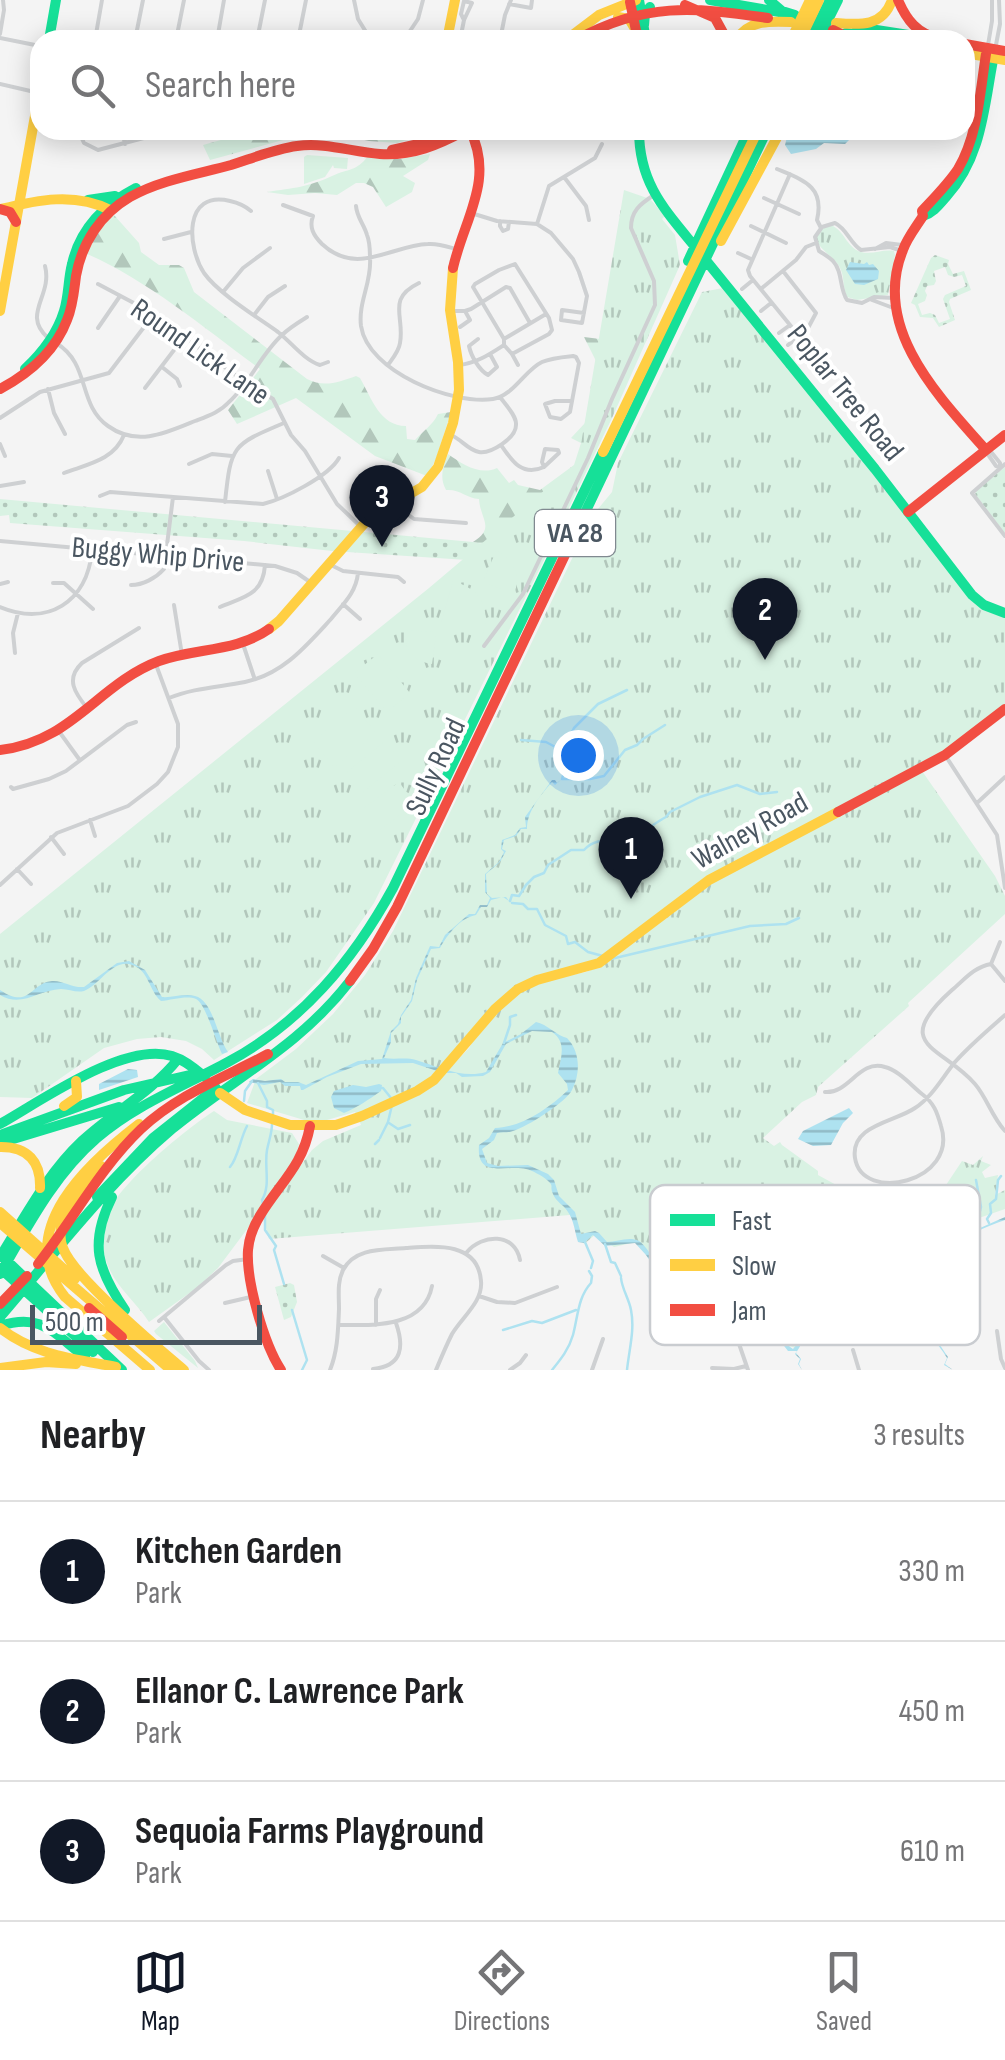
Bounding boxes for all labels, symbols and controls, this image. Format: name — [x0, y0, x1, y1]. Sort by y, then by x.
search box — [30, 30, 975, 140]
icon: search — [65, 58, 120, 113]
text: Search here — [145, 63, 296, 108]
street label: Round Lick Lane — [124, 291, 276, 413]
street label: Poplar Tree Road — [779, 318, 911, 468]
pin: 3 — [350, 464, 414, 547]
road number: VA 28 — [535, 510, 615, 556]
street label: Buggy Whip Drive — [70, 530, 246, 580]
pin: 2 — [732, 578, 798, 660]
street label: Sully Road — [398, 713, 474, 821]
your location — [553, 730, 604, 781]
street label: Walney Road — [686, 785, 814, 877]
pin: 1 — [598, 816, 664, 899]
legend — [650, 1185, 980, 1345]
text: Fast — [732, 1205, 771, 1238]
text: Slow — [732, 1250, 777, 1283]
text: Jam — [731, 1295, 767, 1328]
scale bar — [30, 1300, 262, 1344]
text: 500 m — [45, 1306, 104, 1339]
text: Nearby — [40, 1410, 146, 1461]
text: 3 results — [873, 1416, 965, 1455]
text: Kitchen Garden — [135, 1529, 342, 1574]
text: 1 — [66, 1552, 79, 1591]
text: 330 m — [898, 1552, 965, 1591]
text: Park — [135, 1574, 182, 1613]
text: Ellanor C. Lawrence Park — [135, 1669, 464, 1714]
text: 2 — [65, 1692, 80, 1731]
text: 450 m — [899, 1692, 965, 1731]
text: Park — [135, 1714, 182, 1753]
text: Sequoia Farms Playground — [135, 1809, 484, 1854]
text: 3 — [65, 1832, 80, 1871]
text: 610 m — [900, 1832, 965, 1871]
text: Park — [135, 1854, 182, 1893]
tab: Map — [133, 1945, 188, 2038]
tab: Directions — [454, 1945, 550, 2038]
tab: Saved — [816, 1945, 872, 2038]

